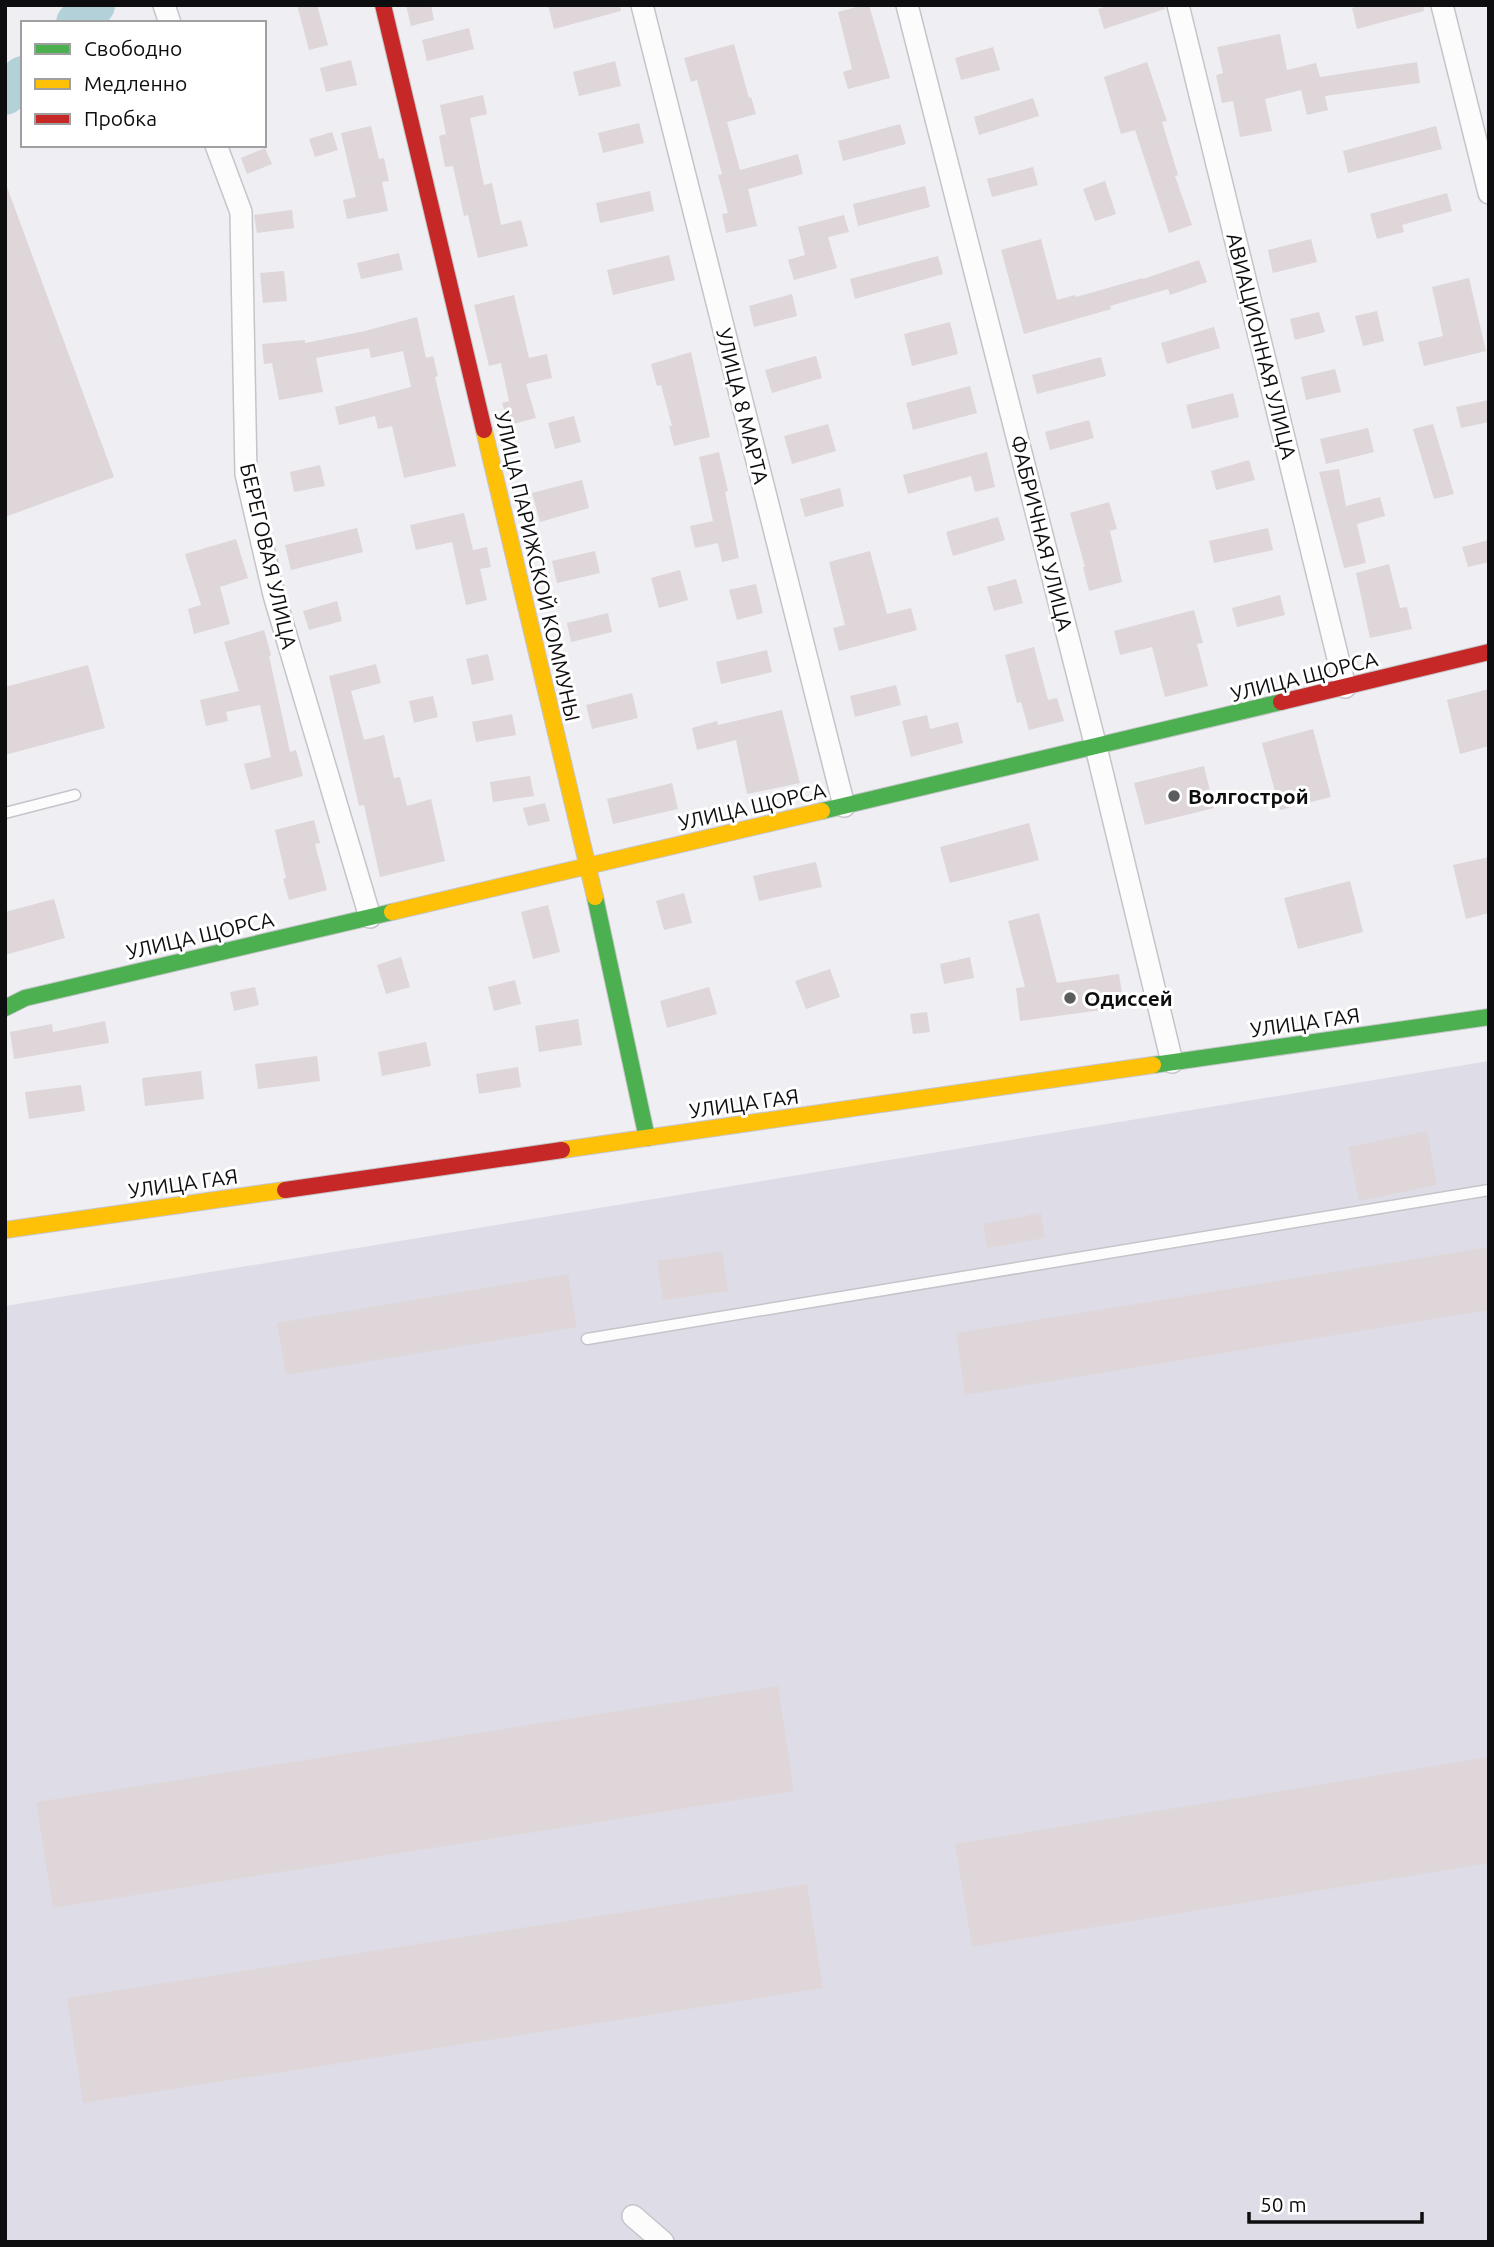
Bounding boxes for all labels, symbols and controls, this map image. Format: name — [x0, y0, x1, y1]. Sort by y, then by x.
legend — [21, 21, 266, 147]
text: Свободно — [84, 36, 182, 60]
text: Медленно — [84, 71, 187, 95]
text: Пробка — [84, 106, 157, 130]
street label: АВИАЦИОННАЯ УЛИЦА — [1222, 231, 1302, 462]
street label: УЛИЦА 8 МАРТА — [712, 326, 774, 487]
street label: УЛИЦА ПАРИЖСКОЙ КОММУНЫ — [491, 409, 585, 723]
street label: ФАБРИЧНАЯ УЛИЦА — [1006, 433, 1078, 634]
street label: БЕРЕГОВАЯ УЛИЦА — [236, 461, 302, 651]
street label: УЛИЦА ЩОРСА — [1228, 646, 1380, 706]
street label: УЛИЦА ЩОРСА — [676, 777, 828, 835]
place label: Волгострой — [1188, 784, 1308, 808]
marker: Волгострой — [1166, 788, 1182, 804]
street label: УЛИЦА ЩОРСА — [124, 906, 276, 964]
place label: Одиссей — [1084, 986, 1173, 1010]
marker: Одиссей — [1062, 990, 1078, 1006]
street label: УЛИЦА ГАЯ — [1249, 1002, 1361, 1042]
street label: УЛИЦА ГАЯ — [688, 1083, 800, 1123]
street label: УЛИЦА ГАЯ — [127, 1163, 239, 1203]
scale bar — [1249, 2180, 1422, 2224]
text: 50 m — [1260, 2192, 1307, 2216]

